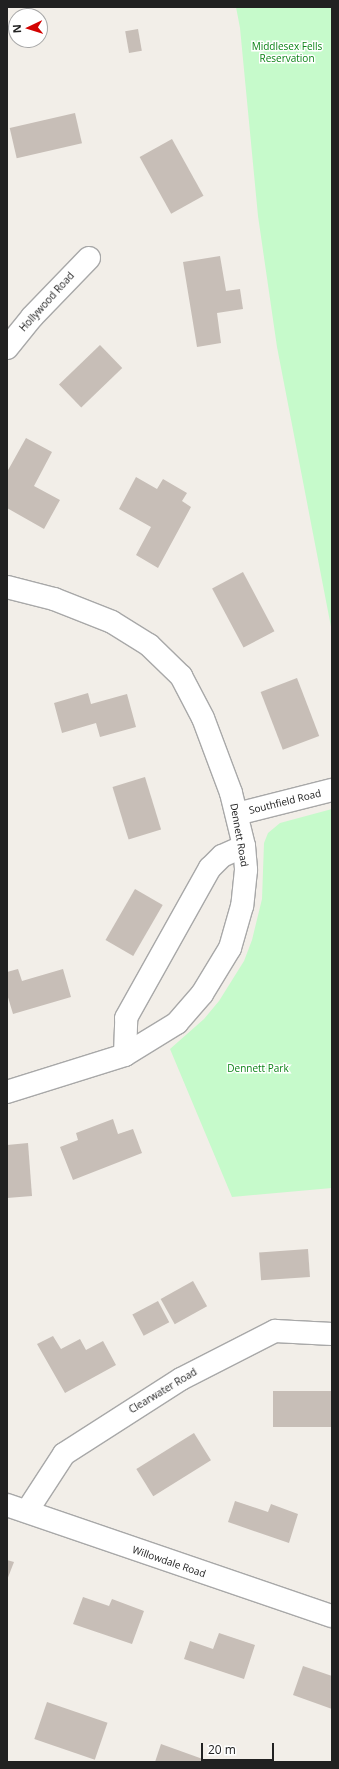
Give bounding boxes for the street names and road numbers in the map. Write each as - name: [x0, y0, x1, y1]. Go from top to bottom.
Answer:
- street label: Hollywood Road: [17, 270, 77, 334]
- street label: Southfield Road: [248, 787, 322, 817]
- street label: Dennett Road: [228, 802, 250, 868]
- street label: Clearwater Road: [127, 1366, 199, 1416]
- street label: Willowdale Road: [131, 1544, 207, 1580]

